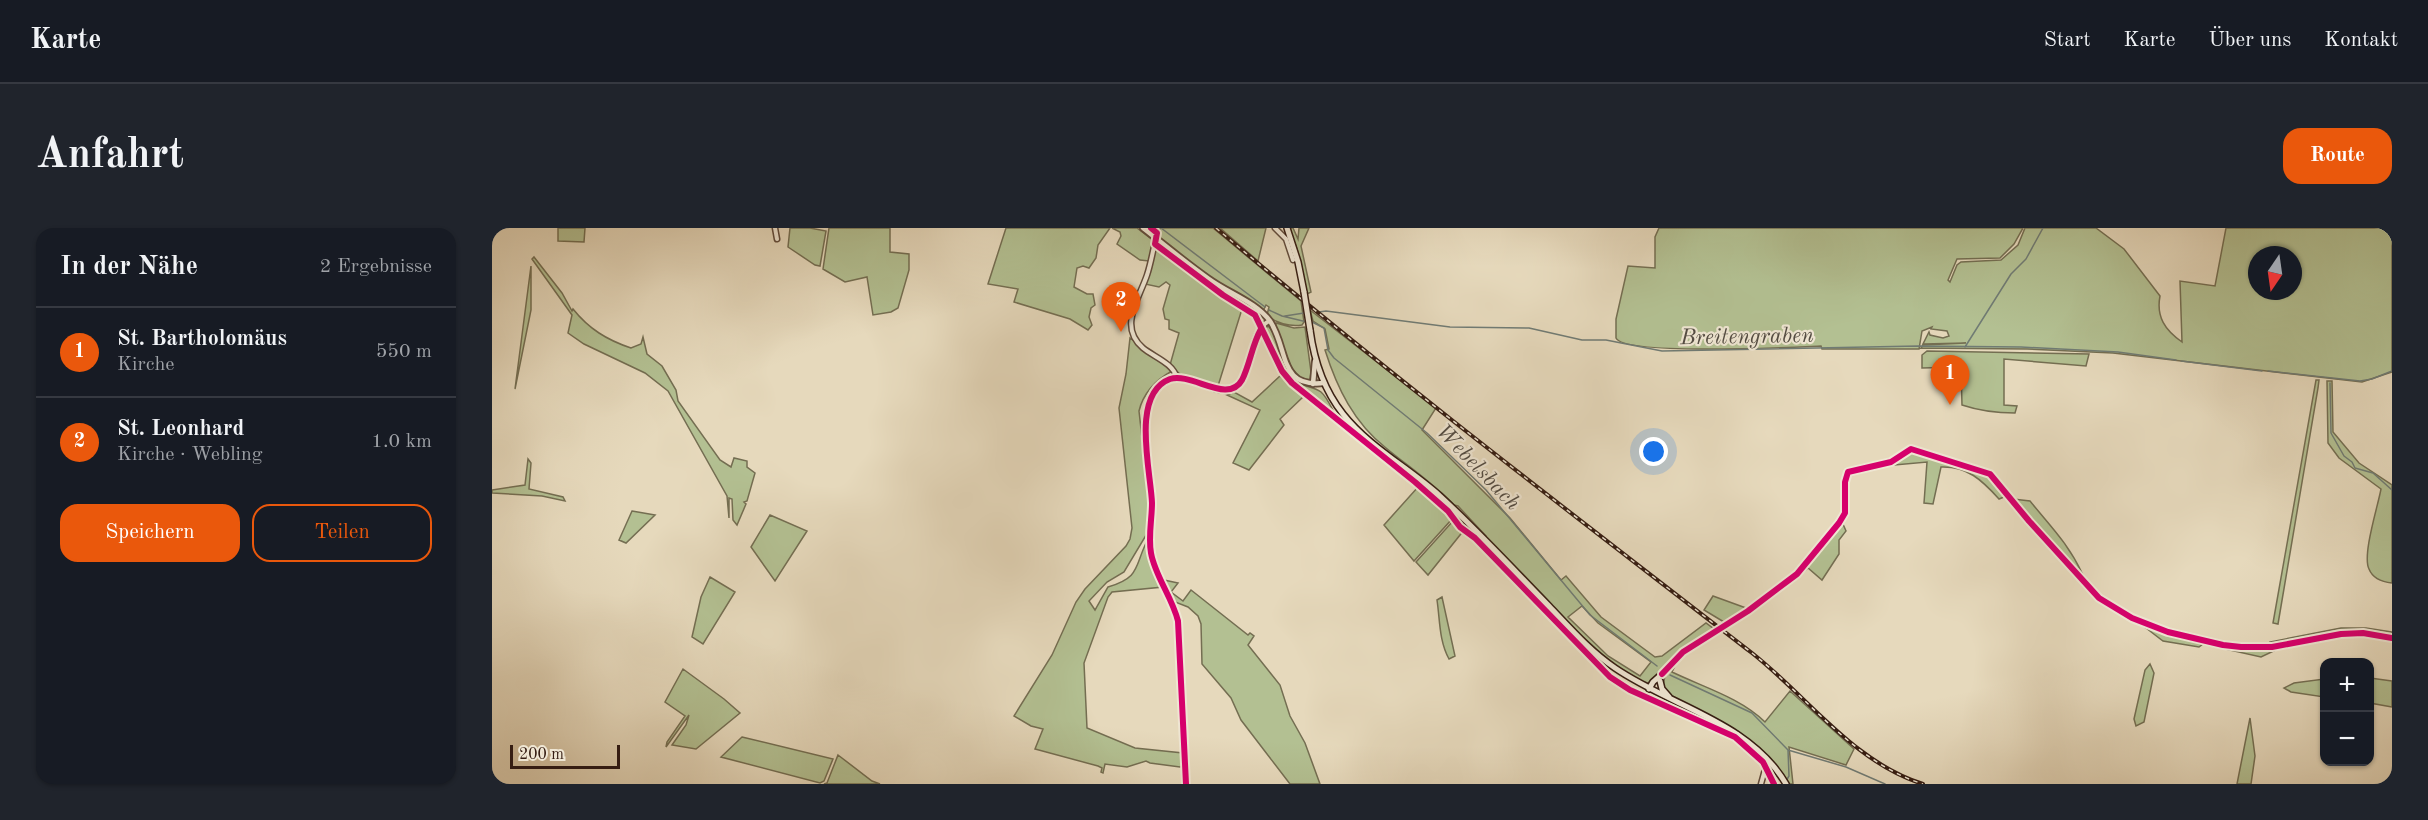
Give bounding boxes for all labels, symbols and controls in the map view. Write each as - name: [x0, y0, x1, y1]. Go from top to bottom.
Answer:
- text: Karte: [30, 27, 101, 55]
- text: Start: [2044, 30, 2091, 51]
- text: Karte: [2124, 30, 2175, 51]
- text: Über uns: [2208, 30, 2291, 51]
- text: Kontakt: [2324, 30, 2398, 51]
- button: Route: [2283, 128, 2392, 184]
- text: Anfahrt: [36, 135, 184, 177]
- north arrow: [2248, 246, 2302, 300]
- text: In der Nähe: [60, 254, 198, 280]
- text: 2 Ergebnisse: [320, 257, 432, 277]
- pin: 2: [1102, 282, 1140, 332]
- water label: Breitengraben: [1679, 325, 1814, 349]
- text: St. Bartholomäus: [117, 328, 287, 350]
- text: 1: [74, 342, 85, 362]
- text: 550 m: [376, 342, 432, 362]
- text: Kirche: [117, 355, 175, 375]
- pin: 1: [1930, 356, 1970, 405]
- text: St. Leonhard: [117, 418, 244, 440]
- water label: Webelsbach: [1431, 420, 1524, 515]
- text: 2: [74, 432, 85, 452]
- text: 1.0 km: [371, 432, 432, 452]
- your location: [1639, 437, 1668, 466]
- text: Kirche · Webling: [117, 445, 263, 465]
- button: Speichern: [60, 504, 240, 562]
- button: Teilen: [252, 504, 432, 562]
- map controls: [2320, 658, 2374, 766]
- button: +: [2320, 658, 2374, 712]
- button: −: [2320, 712, 2374, 766]
- scale bar: [510, 742, 620, 770]
- text: 200 m: [519, 747, 564, 763]

